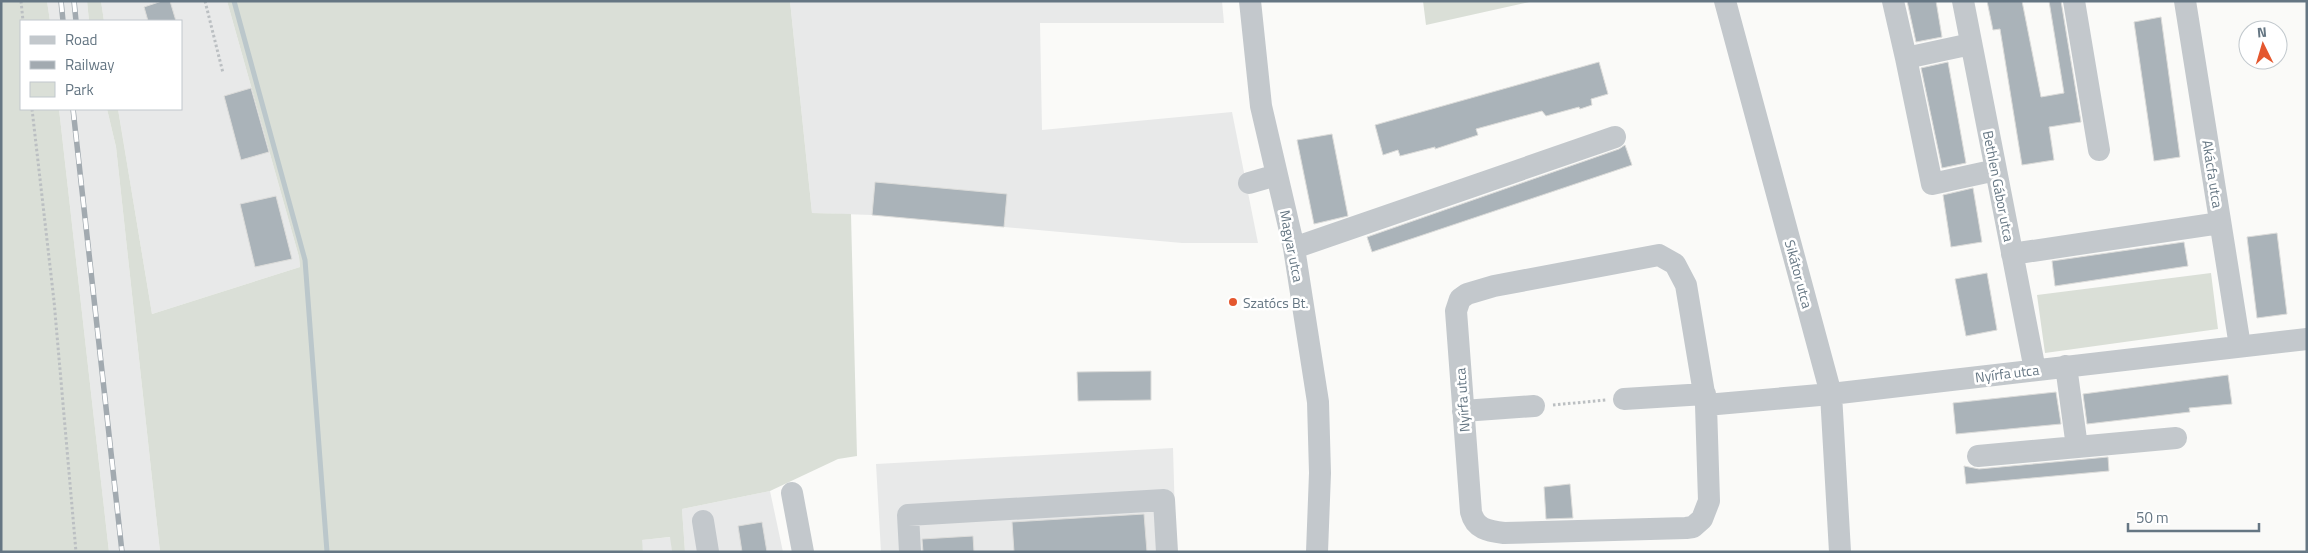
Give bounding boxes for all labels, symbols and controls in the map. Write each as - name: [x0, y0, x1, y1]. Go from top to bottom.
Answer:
- legend: [20, 20, 182, 110]
- north arrow: [2238, 20, 2288, 70]
- text: N: [2256, 21, 2268, 42]
- text: Road: [65, 28, 97, 51]
- text: Railway: [65, 53, 115, 76]
- text: Park: [65, 78, 94, 101]
- street label: Bethlen Gábor utca: [1978, 129, 2020, 243]
- street label: Akácfa utca: [2197, 139, 2229, 209]
- street label: Magyar utca: [1275, 208, 1309, 284]
- street label: Sikátor utca: [1780, 237, 1818, 311]
- place label: Szatócs Bt.: [1243, 292, 1309, 313]
- marker: Szatócs Bt.: [1227, 296, 1239, 308]
- street label: Nyírfa utca: [1974, 359, 2040, 387]
- street label: Nyírfa utca: [1449, 367, 1475, 433]
- scale bar: [2128, 500, 2259, 532]
- text: 50 m: [2136, 506, 2169, 529]

